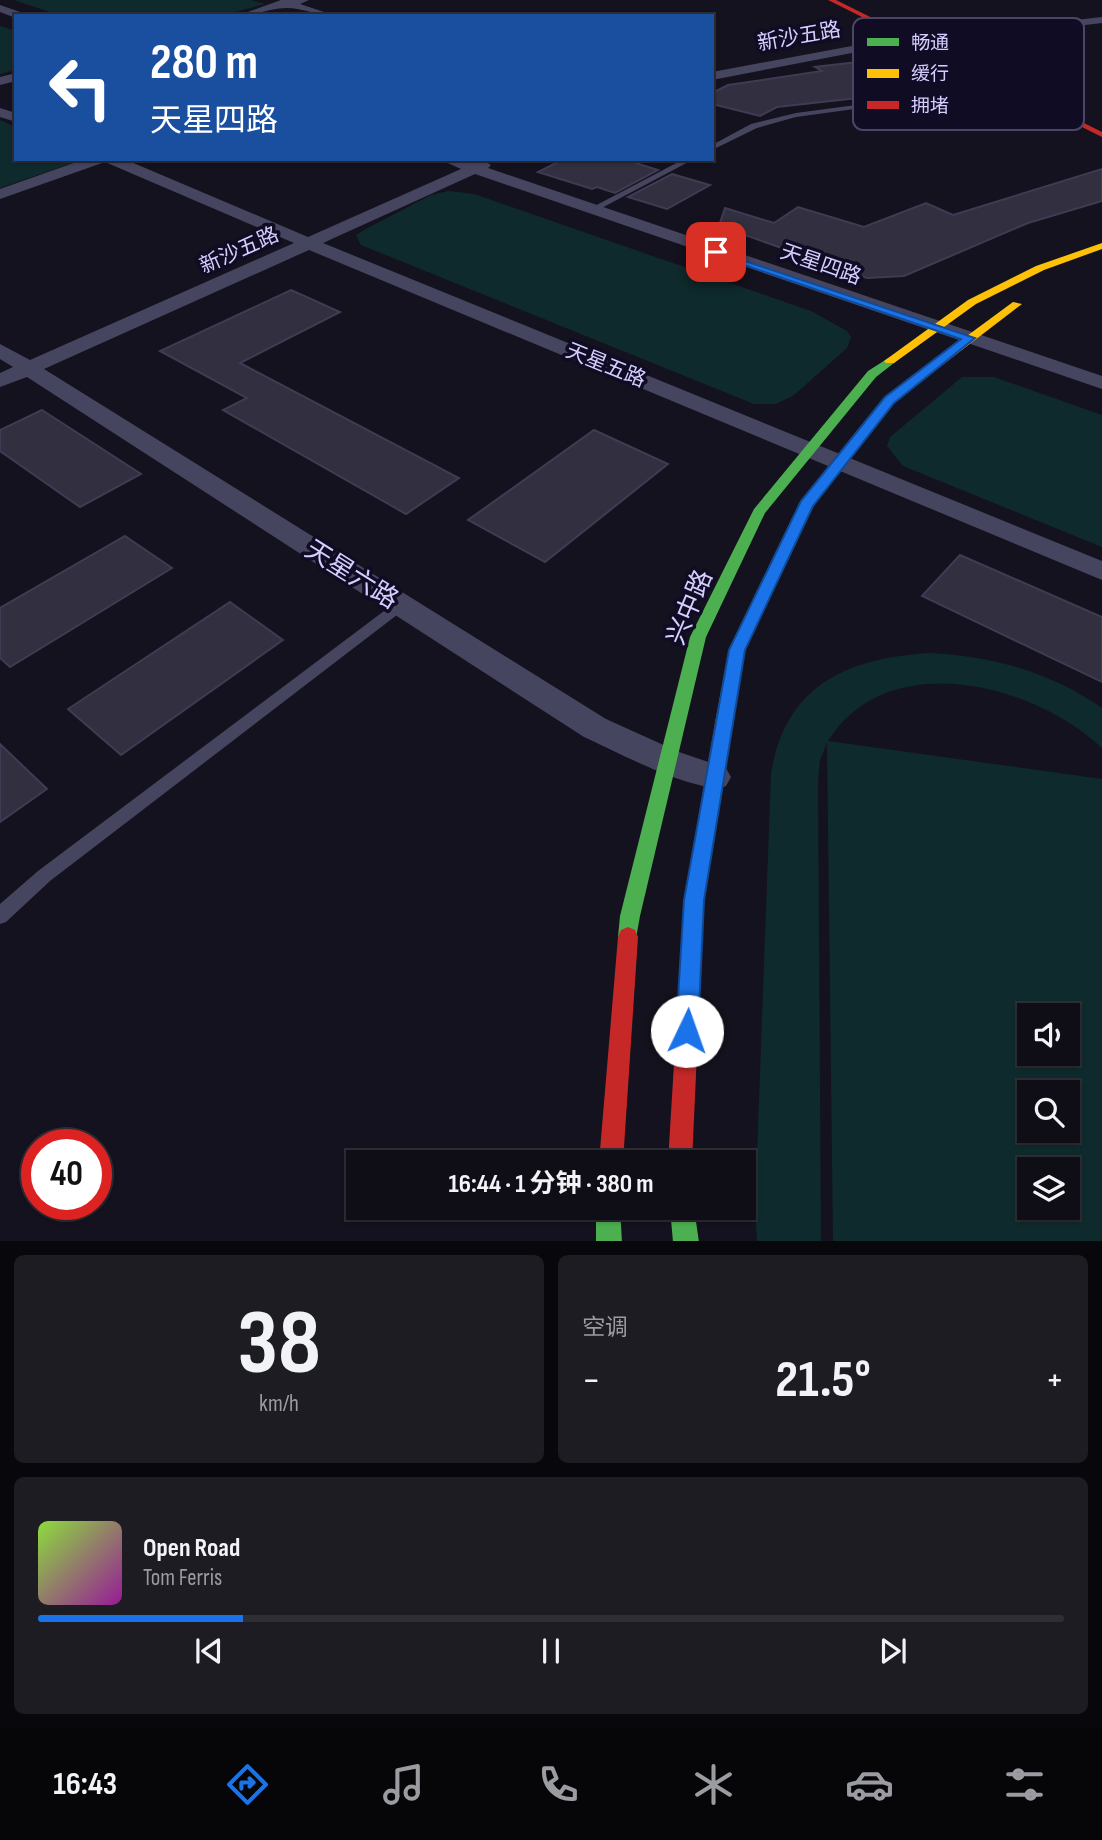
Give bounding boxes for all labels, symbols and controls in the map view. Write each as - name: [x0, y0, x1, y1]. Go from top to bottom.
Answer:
- street label: 新沙五路: [756, 17, 843, 56]
- legend: [853, 18, 1084, 130]
- text: 畅通: [911, 32, 949, 55]
- text: 280 m: [150, 34, 258, 93]
- icon: left: [35, 42, 126, 133]
- text: 缓行: [911, 63, 949, 86]
- text: 拥堵: [911, 95, 949, 118]
- text: 天星四路: [150, 102, 278, 141]
- street label: 新沙五路: [196, 222, 283, 279]
- pin: [686, 222, 746, 282]
- icon: arrive: [697, 233, 735, 271]
- street label: 天星四路: [777, 239, 865, 290]
- street label: 天星五路: [562, 338, 649, 393]
- street label: 天星六路: [299, 535, 404, 616]
- street label: 兴中路: [661, 566, 720, 650]
- position arrow: [650, 994, 724, 1068]
- map controls: [1017, 1003, 1080, 1220]
- button: sound: [1017, 1003, 1080, 1066]
- button: search: [1017, 1080, 1080, 1143]
- speed limit sign: 40: [21, 1129, 112, 1220]
- button: layers: [1017, 1157, 1080, 1220]
- text: 16:44 · 1 分钟 · 380 m: [448, 1169, 654, 1200]
- text: 38: [237, 1290, 321, 1399]
- text: 空调: [582, 1314, 628, 1342]
- text: 21.5°: [775, 1349, 871, 1412]
- text: −: [582, 1358, 601, 1403]
- text: +: [1045, 1358, 1064, 1403]
- text: km/h: [259, 1390, 299, 1418]
- text: Open Road: [143, 1533, 240, 1564]
- text: Tom Ferris: [143, 1564, 222, 1592]
- icon: previous: [190, 1632, 228, 1670]
- icon: pause: [532, 1632, 570, 1670]
- icon: next: [874, 1632, 912, 1670]
- icon: directions: [223, 1760, 272, 1809]
- icon: music: [379, 1760, 428, 1809]
- icon: phone: [534, 1760, 583, 1809]
- icon: climate: [689, 1760, 738, 1809]
- icon: car: [845, 1760, 894, 1809]
- icon: filters: [1000, 1760, 1049, 1809]
- text: 16:43: [53, 1765, 117, 1804]

